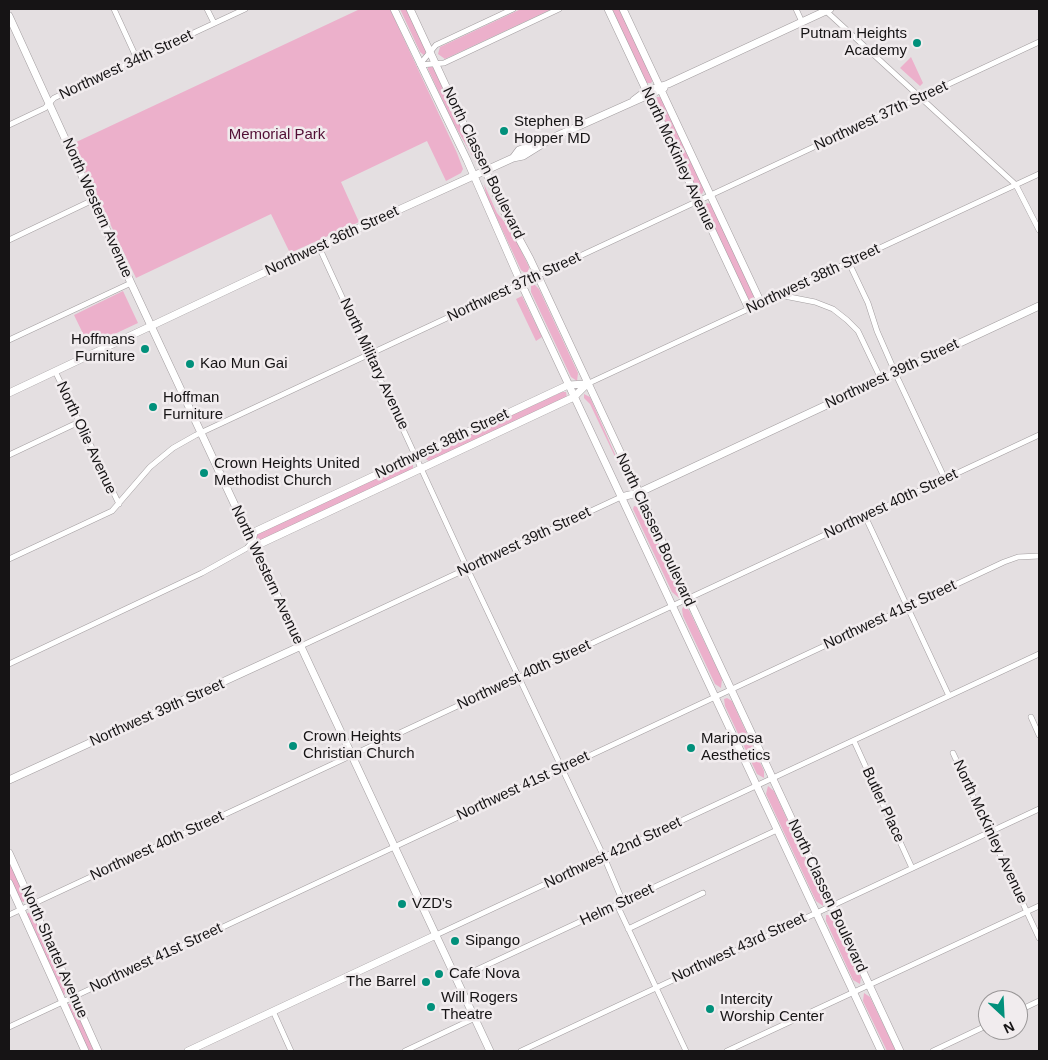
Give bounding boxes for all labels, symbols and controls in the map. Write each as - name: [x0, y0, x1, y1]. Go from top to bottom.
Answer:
- place label: Putnam Heights Academy: [800, 25, 907, 60]
- street label: Northwest 34th Street: [56, 26, 196, 104]
- marker: Putnam Heights Academy: [911, 37, 923, 49]
- street label: Northwest 37th Street: [811, 77, 951, 155]
- street label: North Classen Boulevard: [438, 84, 528, 242]
- street label: North McKinley Avenue: [637, 84, 719, 234]
- place label: Stephen B Hopper MD: [514, 113, 591, 148]
- marker: Stephen B Hopper MD: [498, 125, 510, 137]
- park label: Memorial Park: [229, 126, 325, 144]
- street label: North Western Avenue: [58, 135, 136, 281]
- street label: Northwest 36th Street: [262, 202, 402, 280]
- street label: Northwest 38th Street: [743, 240, 883, 318]
- street label: Northwest 37th Street: [444, 248, 584, 326]
- street label: North Military Avenue: [336, 295, 412, 433]
- place label: Hoffmans Furniture: [71, 331, 135, 366]
- street label: Northwest 39th Street: [822, 335, 962, 413]
- marker: Hoffmans Furniture: [139, 343, 151, 355]
- place label: Kao Mun Gai: [200, 355, 288, 373]
- marker: Kao Mun Gai: [184, 358, 196, 370]
- street label: North Olie Avenue: [52, 379, 120, 497]
- place label: Hoffman Furniture: [163, 389, 223, 424]
- marker: Hoffman Furniture: [147, 401, 159, 413]
- street label: Northwest 38th Street: [372, 405, 512, 483]
- street label: North Classen Boulevard: [612, 451, 698, 609]
- place label: Crown Heights United Methodist Church: [214, 455, 360, 490]
- street label: Northwest 40th Street: [821, 465, 961, 543]
- marker: Crown Heights United Methodist Church: [198, 467, 210, 479]
- street label: North Western Avenue: [227, 503, 307, 647]
- street label: Northwest 39th Street: [454, 503, 594, 581]
- street label: Northwest 41st Street: [821, 576, 959, 654]
- street label: Northwest 40th Street: [454, 636, 594, 714]
- street label: Northwest 39th Street: [87, 675, 227, 751]
- place label: Crown Heights Christian Church: [303, 728, 415, 763]
- place label: Mariposa Aesthetics: [701, 730, 770, 765]
- marker: Crown Heights Christian Church: [287, 740, 299, 752]
- marker: Mariposa Aesthetics: [685, 742, 697, 754]
- street label: Northwest 41st Street: [454, 747, 592, 825]
- street label: North McKinley Avenue: [949, 757, 1031, 907]
- street label: Butler Place: [858, 765, 908, 845]
- street label: Northwest 40th Street: [87, 807, 227, 885]
- street label: Northwest 42nd Street: [542, 813, 684, 893]
- street label: North Classen Boulevard: [784, 817, 870, 975]
- street label: Helm Street: [577, 880, 657, 930]
- street label: North Shartel Avenue: [17, 883, 91, 1021]
- place label: VZD's: [412, 895, 452, 913]
- marker: VZD's: [396, 898, 408, 910]
- street label: Northwest 43rd Street: [669, 909, 809, 987]
- street label: Northwest 41st Street: [87, 919, 225, 997]
- place label: Sipango: [465, 932, 520, 950]
- marker: Sipango: [449, 935, 461, 947]
- place label: Cafe Nova: [449, 965, 520, 983]
- marker: Cafe Nova: [433, 968, 445, 980]
- place label: The Barrel: [346, 973, 416, 991]
- marker: The Barrel: [420, 976, 432, 988]
- place label: Will Rogers Theatre: [441, 989, 518, 1024]
- north arrow: [978, 990, 1028, 1040]
- place label: Intercity Worship Center: [720, 991, 824, 1026]
- marker: Will Rogers Theatre: [425, 1001, 437, 1013]
- marker: Intercity Worship Center: [704, 1003, 716, 1015]
- text: N: [1001, 1018, 1017, 1037]

